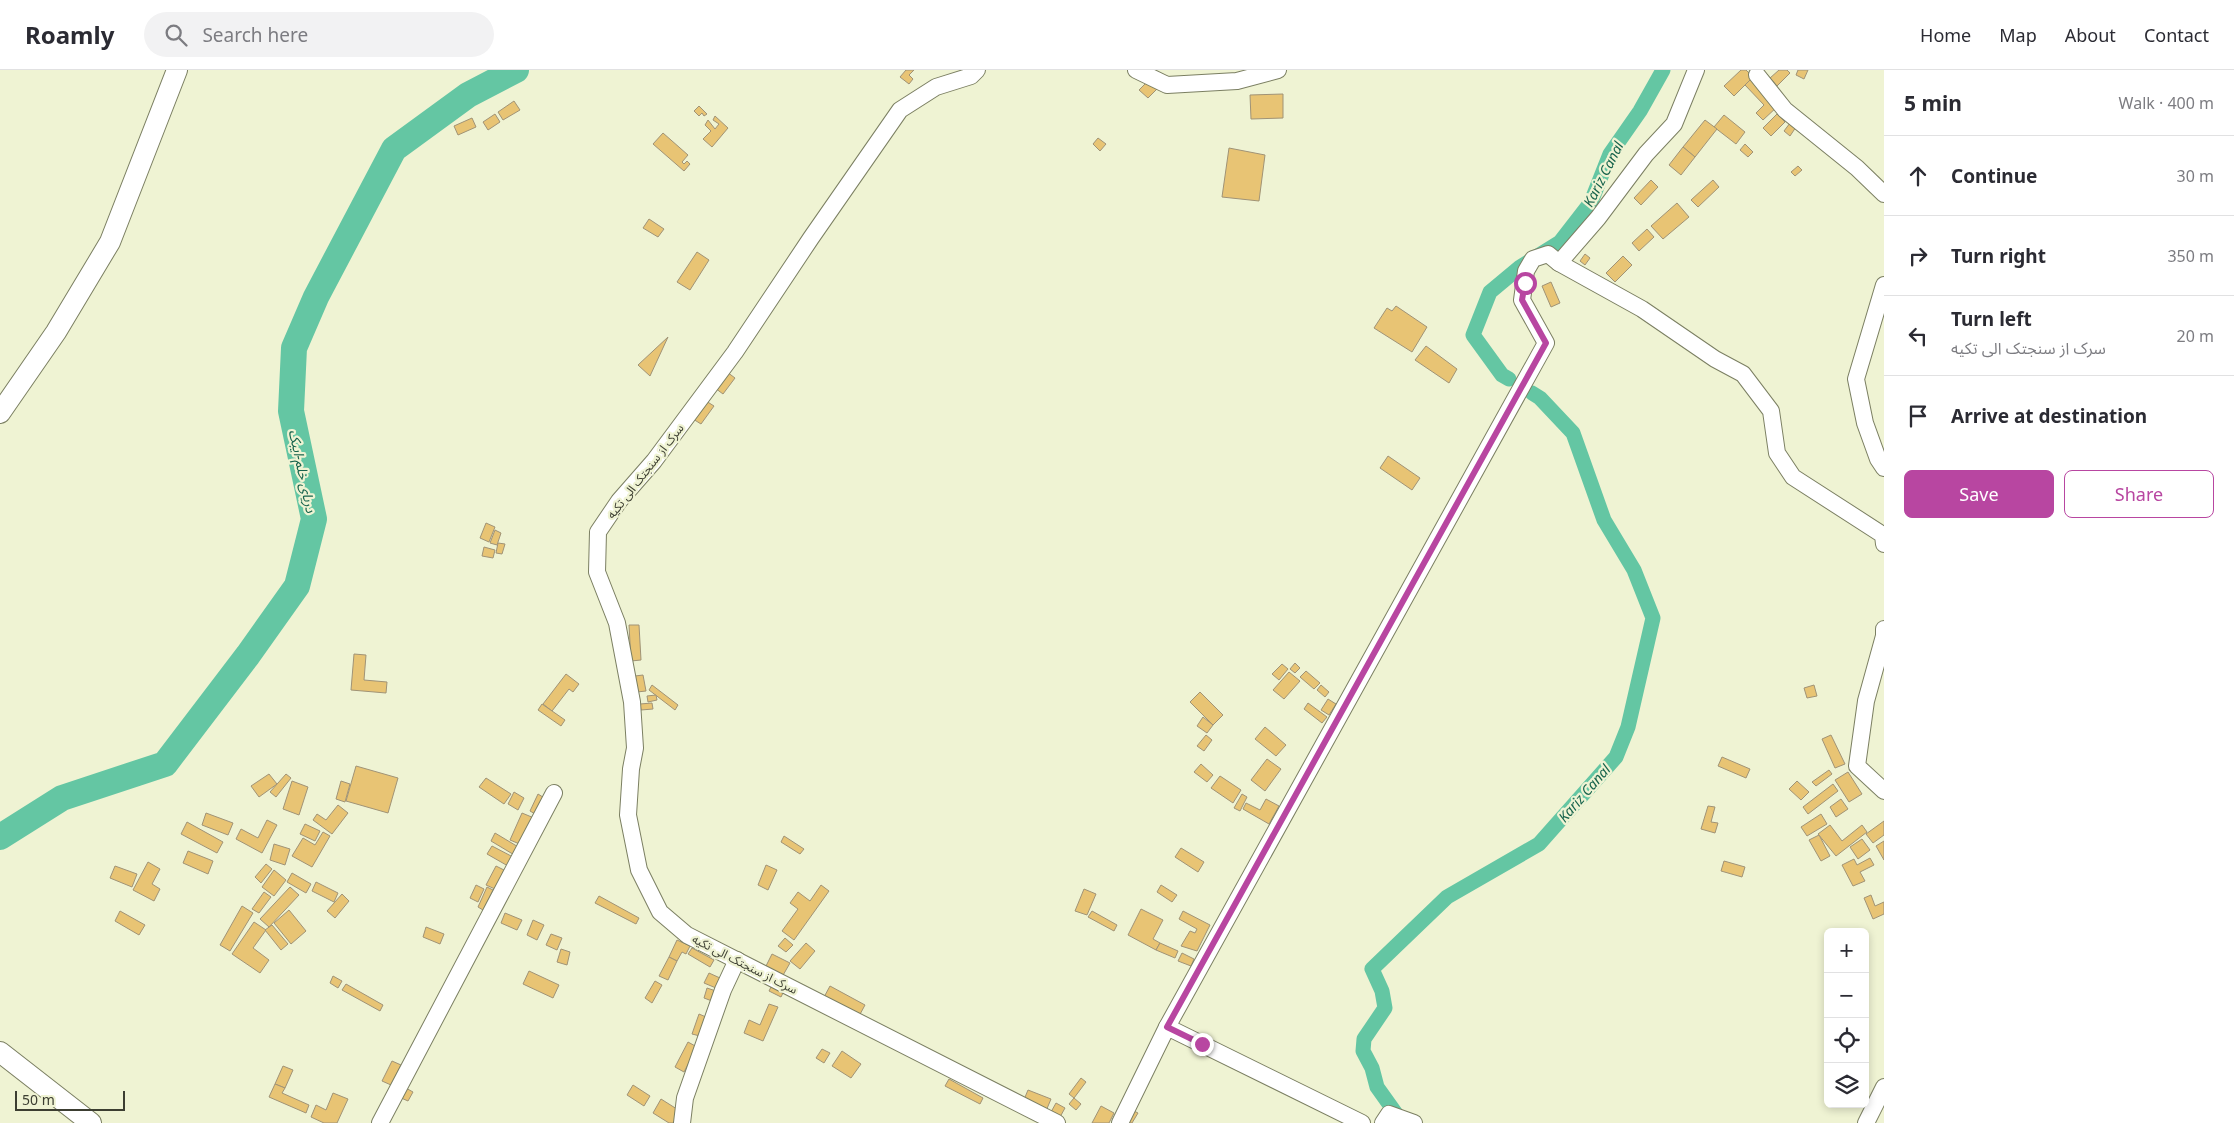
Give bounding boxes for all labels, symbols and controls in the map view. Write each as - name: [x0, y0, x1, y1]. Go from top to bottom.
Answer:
- search box: [144, 12, 494, 57]
- text: Roamly: [25, 18, 114, 51]
- icon: search: [162, 21, 190, 49]
- text: Search here: [202, 22, 308, 48]
- text: Home: [1920, 23, 1971, 47]
- text: Map: [1999, 23, 2037, 47]
- text: About: [2065, 23, 2116, 47]
- text: Contact: [2144, 23, 2209, 47]
- text: 5 min: [1904, 89, 1962, 117]
- text: Walk · 400 m: [2119, 92, 2214, 114]
- water label: Kariz Canal: [1578, 138, 1628, 210]
- icon: ahead: [1904, 162, 1932, 190]
- text: Continue: [1951, 163, 2037, 189]
- text: 30 m: [2177, 165, 2214, 187]
- icon: right: [1904, 242, 1932, 270]
- text: Turn right: [1951, 243, 2046, 269]
- text: 350 m: [2167, 245, 2214, 267]
- route start: [1514, 272, 1537, 295]
- text: Turn left: [1951, 306, 2032, 332]
- icon: left: [1904, 322, 1932, 350]
- text: 20 m: [2177, 325, 2214, 347]
- text: سرک از سنجتک الی تکیه: [1951, 337, 2106, 359]
- icon: arrive: [1904, 402, 1932, 430]
- text: Arrive at destination: [1951, 403, 2147, 429]
- street label: سرک از سنجتک الی تکیه: [603, 420, 687, 522]
- water label: دریای خلم-ایبک: [283, 428, 321, 515]
- button: Save: [1904, 470, 2054, 518]
- button: Share: [2064, 470, 2214, 518]
- water label: Kariz Canal: [1554, 760, 1615, 826]
- map controls: [1824, 928, 1869, 1108]
- button: +: [1824, 928, 1869, 973]
- street label: سرک از سنجتک الی تکیه: [689, 930, 801, 998]
- button: −: [1824, 973, 1869, 1018]
- button: locate: [1824, 1018, 1869, 1063]
- route end: [1191, 1033, 1214, 1056]
- button: layers: [1824, 1063, 1869, 1108]
- scale bar: [15, 1088, 125, 1111]
- text: 50 m: [22, 1090, 55, 1109]

